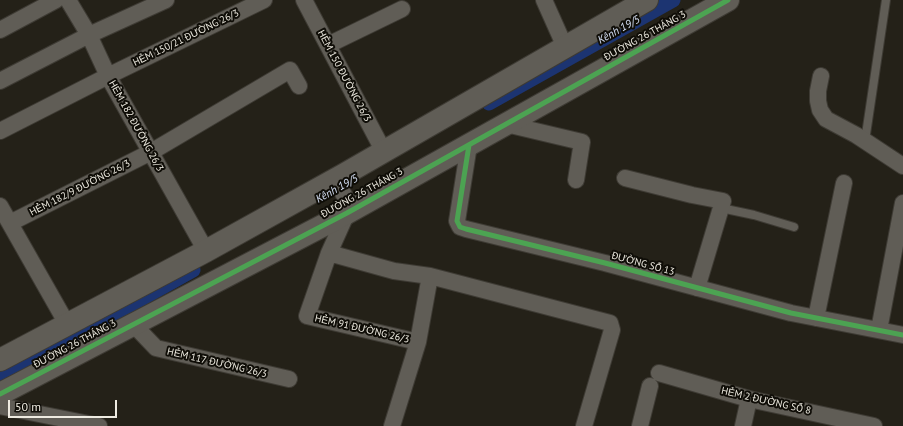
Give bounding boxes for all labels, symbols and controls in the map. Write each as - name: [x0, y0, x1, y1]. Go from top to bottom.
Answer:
- street label: HẺM 150/21 ĐƯỜNG 26/3: [131, 7, 241, 69]
- street label: ĐƯỜNG 26 THÁNG 3: [602, 8, 688, 64]
- water label: Kênh 19/5: [595, 13, 643, 47]
- street label: HẺM 150 ĐƯỜNG 26/3: [315, 28, 373, 124]
- street label: HẺM 182 ĐƯỜNG 26/3: [106, 78, 166, 174]
- street label: HẺM 182/9 ĐƯỜNG 26/3: [28, 157, 132, 219]
- street label: ĐƯỜNG 26 THÁNG 3: [319, 165, 405, 221]
- water label: Kênh 19/5: [313, 172, 361, 206]
- street label: ĐƯỜNG SỐ 13: [610, 250, 676, 278]
- street label: HẺM 91 ĐƯỜNG 26/3: [314, 312, 410, 346]
- street label: ĐƯỜNG 26 THÁNG 3: [32, 317, 118, 371]
- street label: HẺM 117 ĐƯỜNG 26/3: [166, 346, 268, 380]
- street label: HẺM 2 ĐƯỜNG SỐ 8: [720, 385, 812, 417]
- scale bar: [10, 392, 119, 418]
- text: 50 m: [15, 399, 41, 414]

